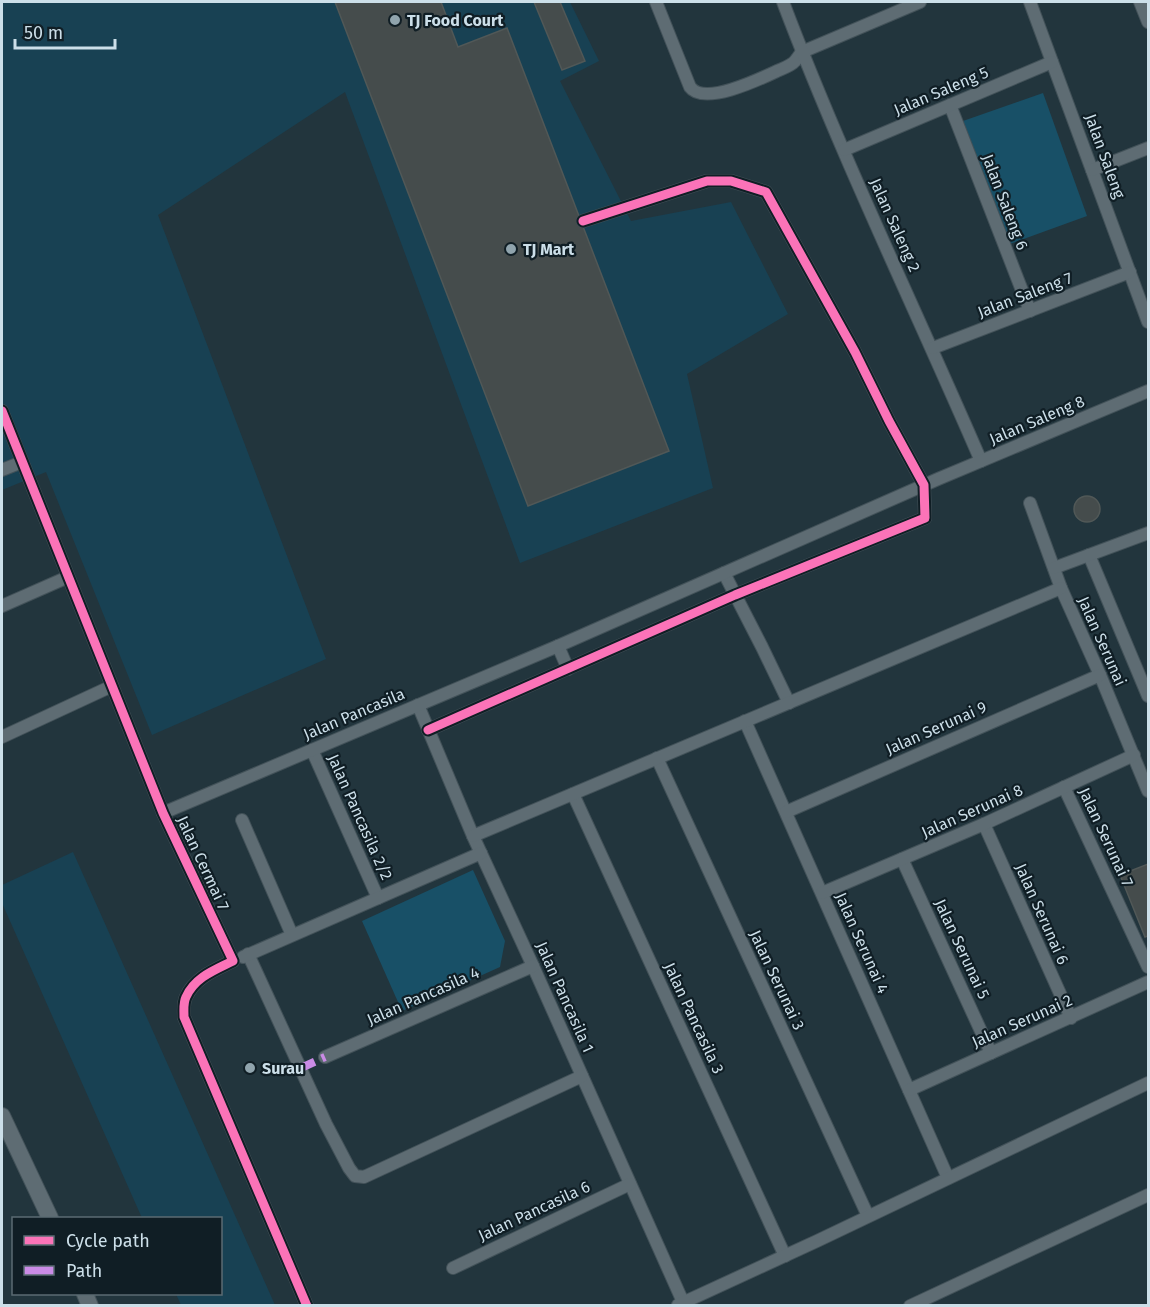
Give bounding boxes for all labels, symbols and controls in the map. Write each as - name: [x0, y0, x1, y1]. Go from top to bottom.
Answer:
- place label: TJ Food Court: [407, 11, 504, 30]
- scale bar: [15, 12, 116, 50]
- marker: TJ Food Court: [388, 13, 402, 27]
- text: 50 m: [24, 22, 63, 44]
- street label: Jalan Saleng 5: [891, 63, 991, 119]
- street label: Jalan Saleng: [1081, 111, 1129, 202]
- street label: Jalan Saleng 6: [978, 151, 1032, 253]
- street label: Jalan Saleng 2: [866, 175, 924, 275]
- place label: TJ Mart: [523, 240, 575, 259]
- marker: TJ Mart: [504, 242, 518, 256]
- street label: Jalan Saleng 7: [975, 268, 1075, 322]
- street label: Jalan Saleng 8: [986, 391, 1088, 449]
- street label: Jalan Serunai: [1074, 593, 1130, 689]
- street label: Jalan Pancasila: [300, 684, 408, 744]
- street label: Jalan Serunai 9: [883, 697, 989, 759]
- street label: Jalan Pancasila 2/2: [324, 751, 396, 883]
- street label: Jalan Serunai 8: [918, 780, 1026, 842]
- street label: Jalan Serunai 7: [1075, 784, 1137, 890]
- street label: Jalan Cermai 7: [173, 813, 233, 913]
- street label: Jalan Serunai 6: [1011, 861, 1073, 967]
- street label: Jalan Serunai 4: [831, 890, 893, 997]
- street label: Jalan Serunai 5: [931, 896, 993, 1002]
- street label: Jalan Serunai 3: [746, 927, 808, 1033]
- street label: Jalan Pancasila 1: [532, 939, 598, 1055]
- street label: Jalan Pancasila 3: [660, 959, 728, 1077]
- street label: Jalan Pancasila 4: [364, 963, 483, 1029]
- street label: Jalan Serunai 2: [969, 990, 1075, 1052]
- place label: Surau: [262, 1059, 304, 1078]
- marker: Surau: [243, 1061, 257, 1075]
- street label: Jalan Pancasila 6: [475, 1177, 593, 1245]
- legend: [12, 1217, 222, 1295]
- text: Cycle path: [66, 1230, 150, 1252]
- text: Path: [66, 1260, 102, 1282]

